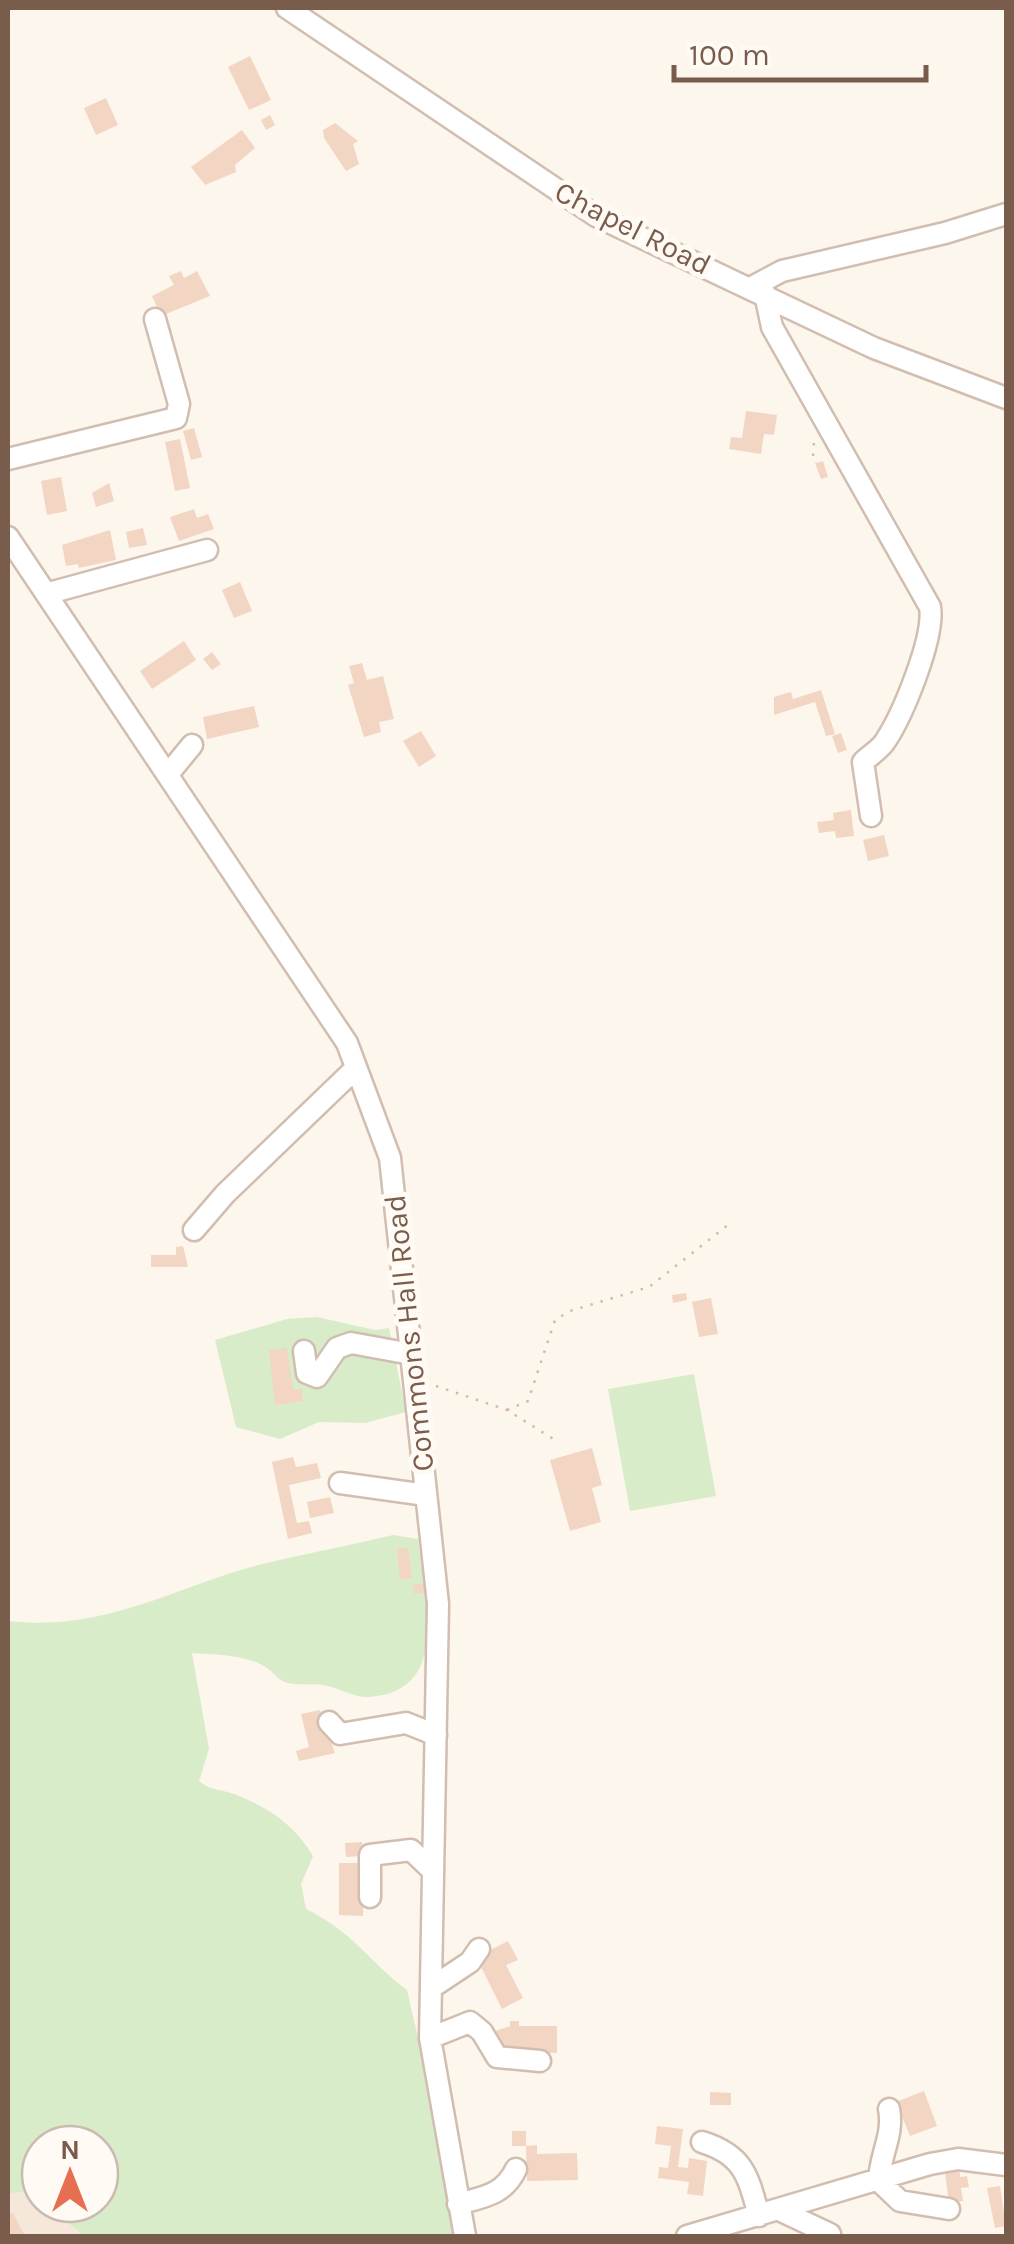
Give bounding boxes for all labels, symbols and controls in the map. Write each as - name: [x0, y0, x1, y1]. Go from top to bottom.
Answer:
- scale bar: [674, 20, 926, 82]
- text: 100 m: [689, 37, 770, 73]
- street label: Chapel Road: [549, 173, 717, 283]
- street label: Commons Hall Road: [377, 1193, 441, 1473]
- north arrow: [20, 2124, 120, 2224]
- text: N: [60, 2133, 80, 2166]

